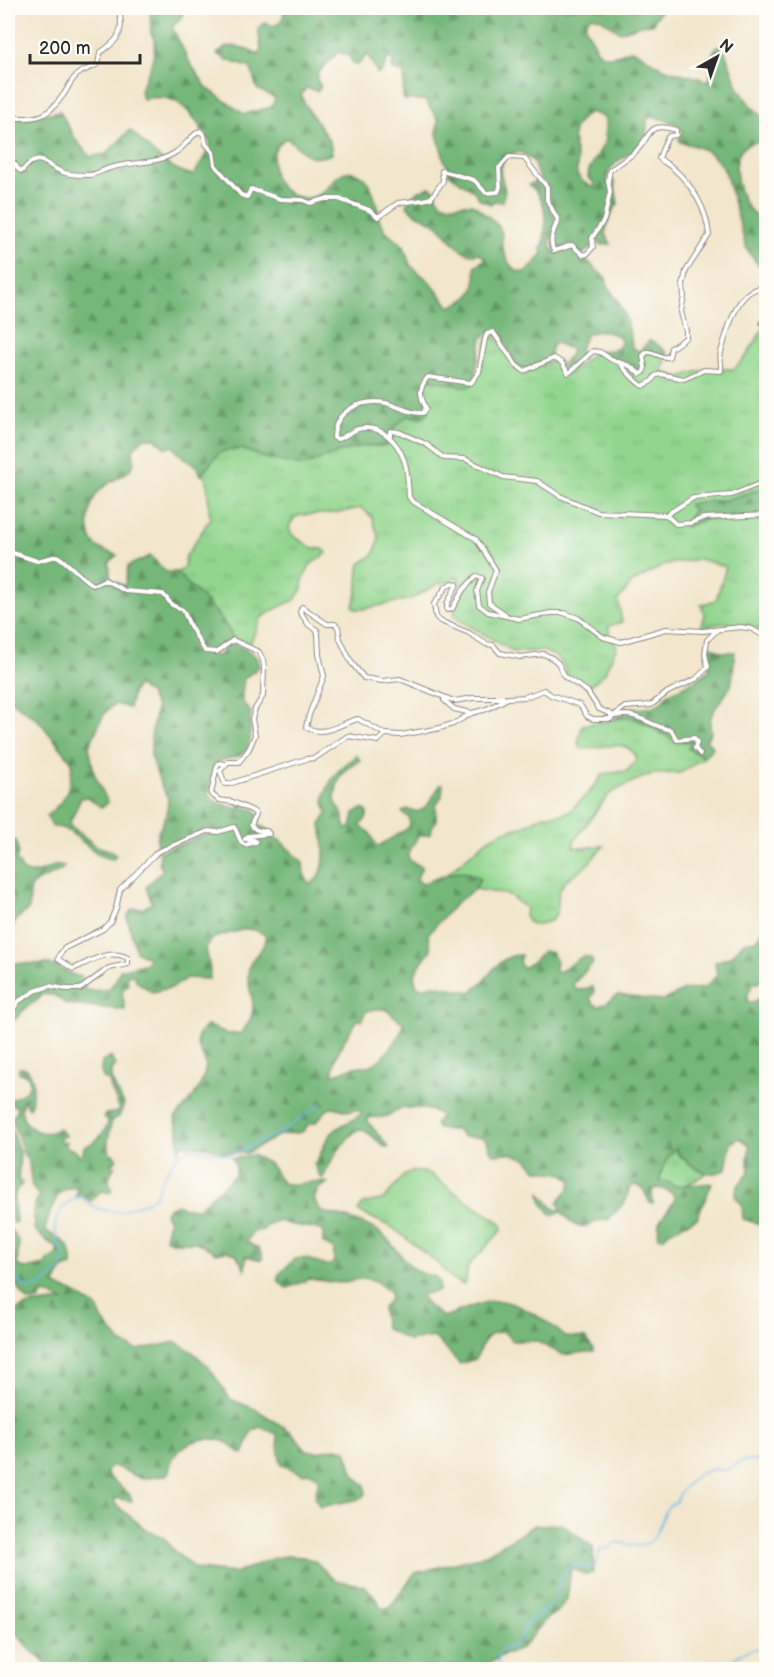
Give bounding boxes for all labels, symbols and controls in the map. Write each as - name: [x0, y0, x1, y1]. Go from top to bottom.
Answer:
- scale bar: [30, 27, 140, 65]
- north arrow: [687, 27, 747, 87]
- text: N: [715, 36, 736, 58]
- text: 200 m: [39, 38, 91, 59]

